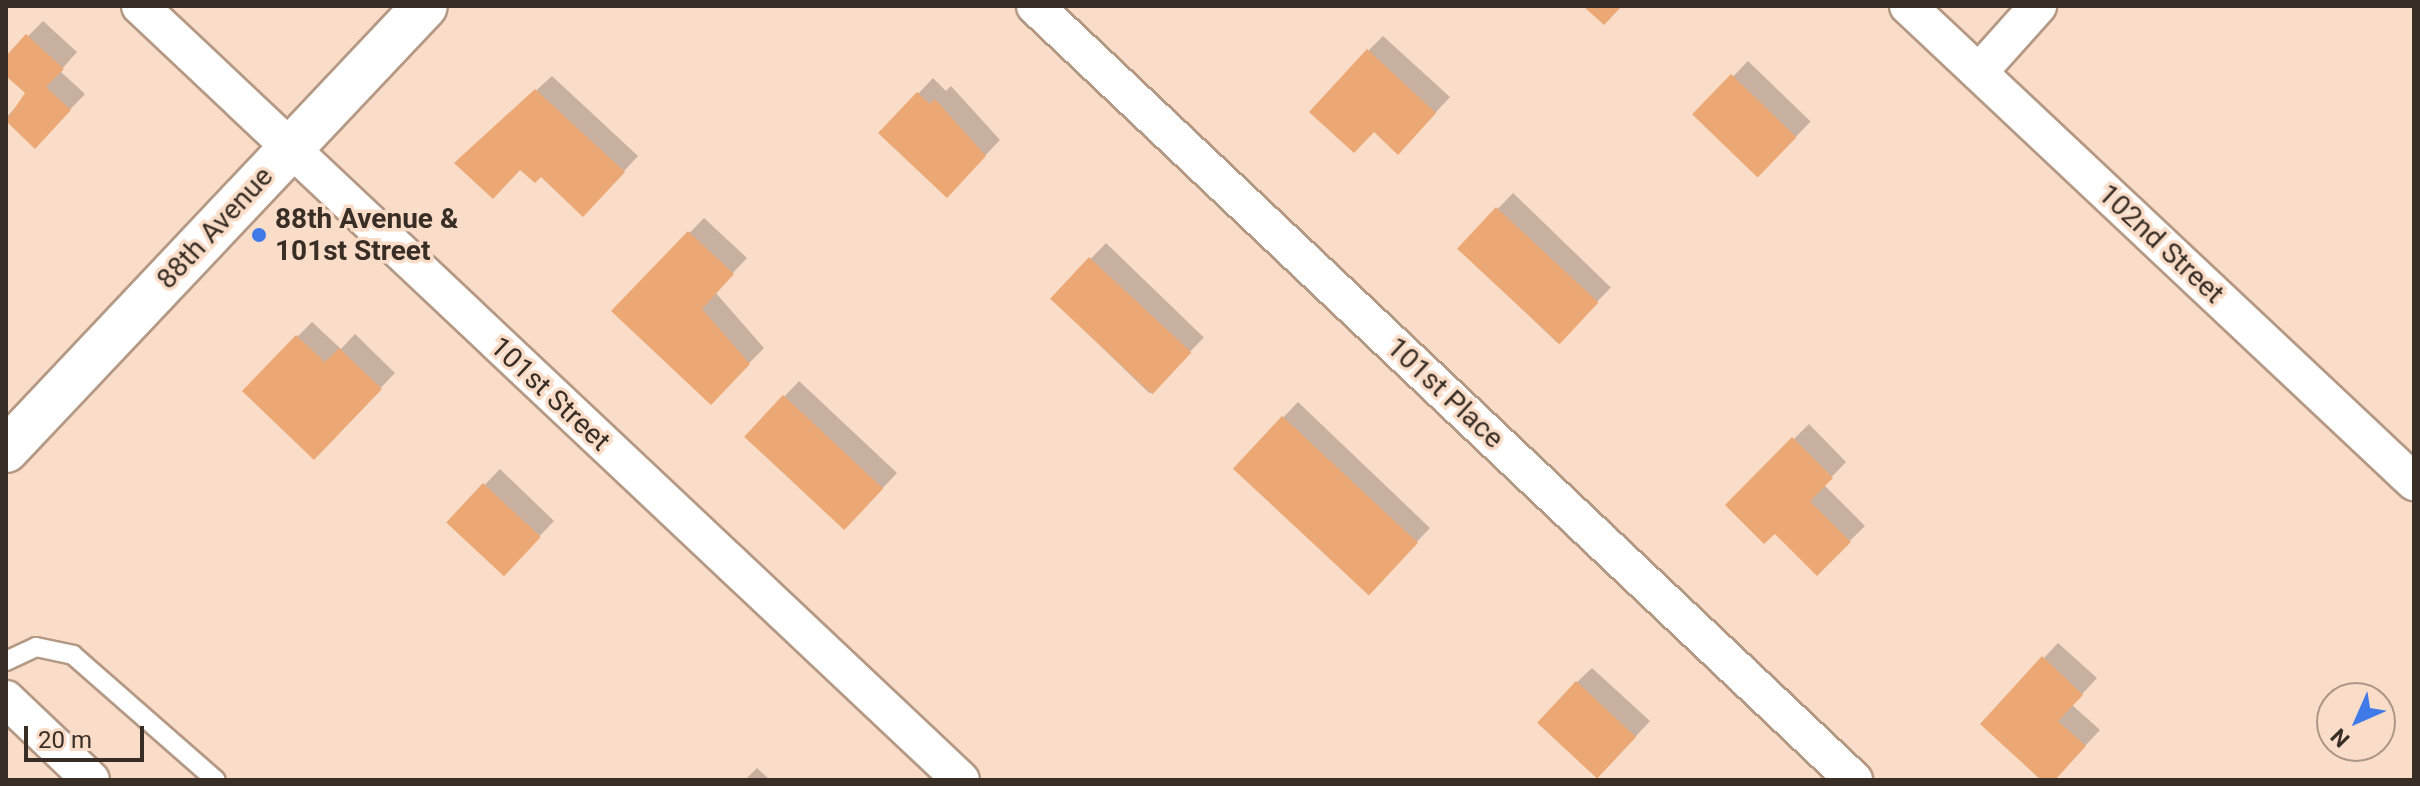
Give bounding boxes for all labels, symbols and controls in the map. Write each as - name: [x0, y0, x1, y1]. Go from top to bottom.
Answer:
- street label: 88th Avenue: [150, 160, 280, 296]
- street label: 102nd Street: [2091, 177, 2231, 311]
- place label: 88th Avenue & 101st Street: [275, 202, 458, 268]
- marker: 88th Avenue & 101st Street: [250, 226, 268, 244]
- street label: 101st Street: [483, 330, 617, 458]
- street label: 101st Place: [1380, 331, 1510, 455]
- north arrow: [2316, 682, 2396, 762]
- scale bar: [28, 710, 148, 760]
- text: N: [2326, 724, 2354, 752]
- text: 20 m: [38, 726, 92, 754]

